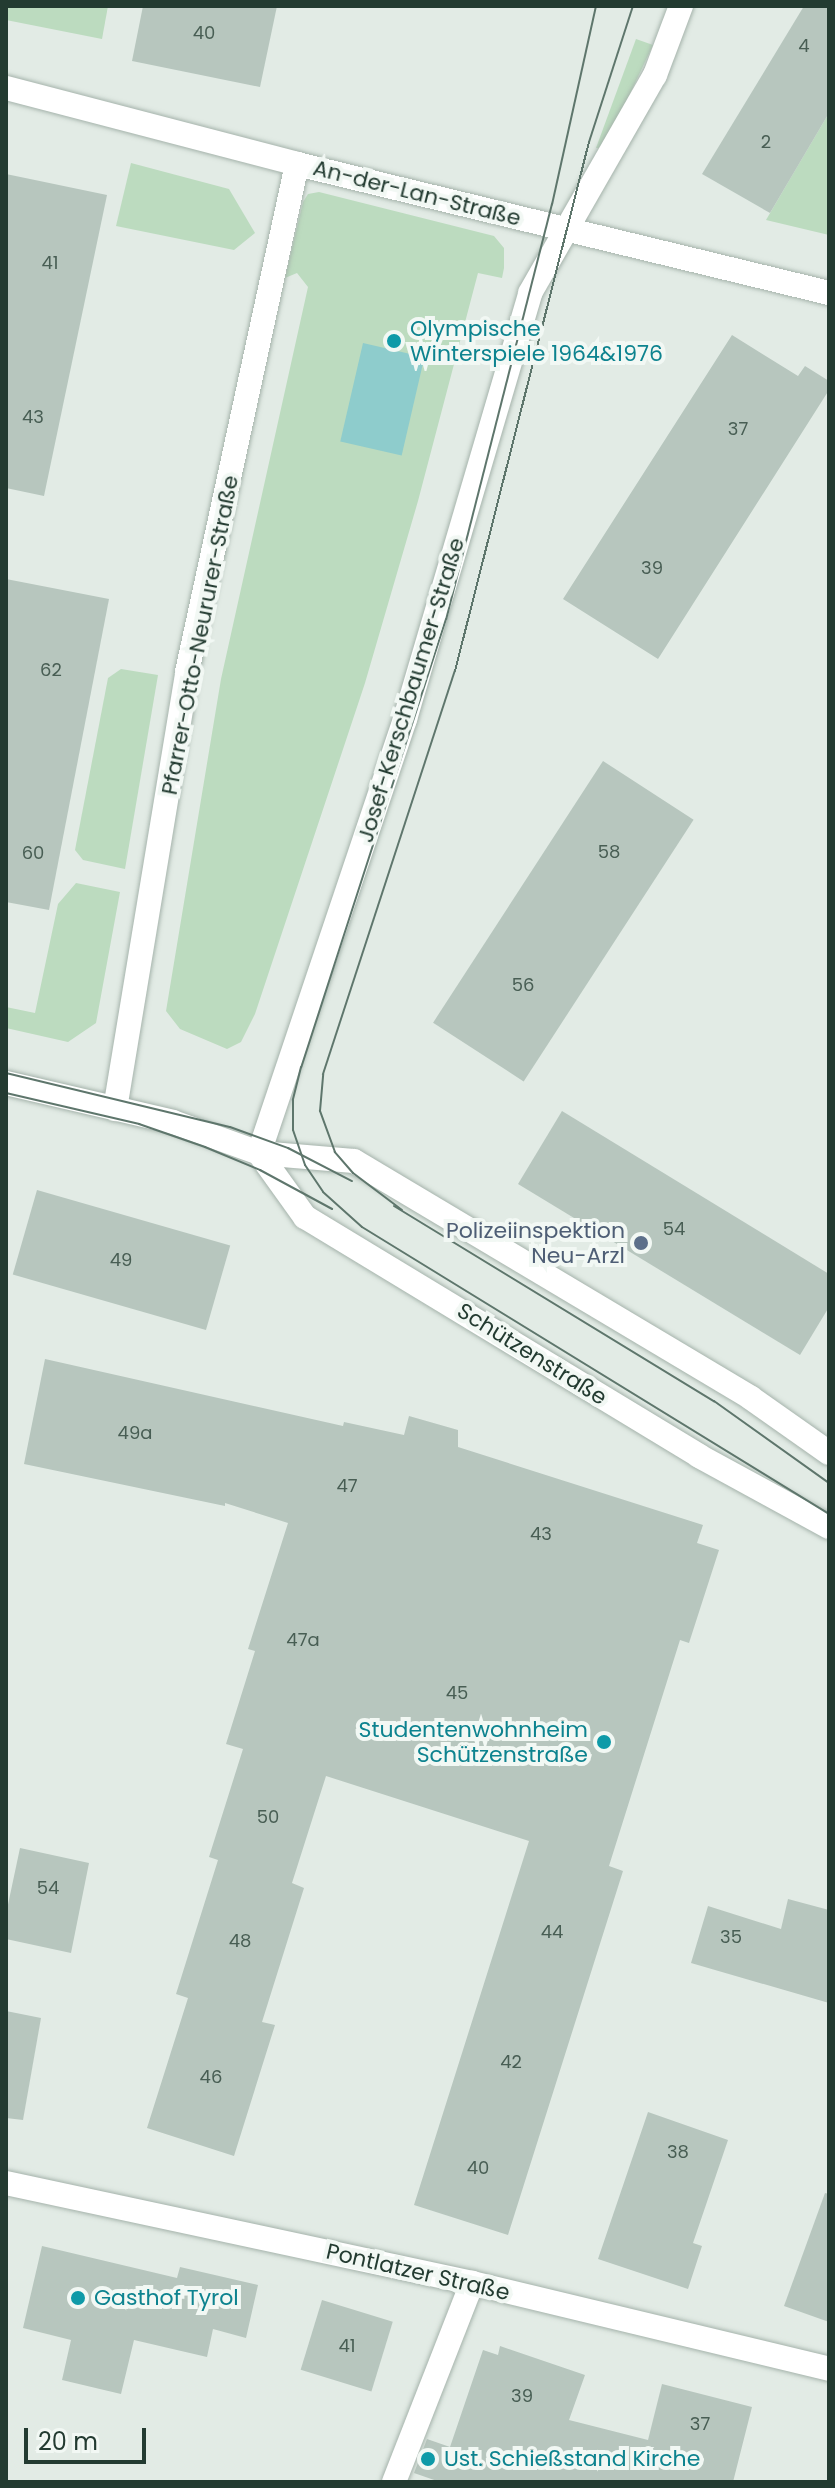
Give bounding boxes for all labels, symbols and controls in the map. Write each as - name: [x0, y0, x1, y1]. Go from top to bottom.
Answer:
- house number: 40: [193, 22, 215, 44]
- house number: 4: [798, 35, 810, 57]
- house number: 2: [761, 131, 771, 153]
- street label: An-der-Lan-Straße: [310, 154, 524, 232]
- house number: 41: [41, 252, 59, 274]
- place label: Olympische Winterspiele 1964&1976: [410, 315, 663, 366]
- marker: Olympische Winterspiele 1964&1976: [385, 332, 403, 350]
- house number: 43: [22, 406, 44, 428]
- house number: 37: [728, 418, 748, 440]
- street label: Pfarrer-Otto-Neururer-Straße: [156, 473, 244, 797]
- street label: Josef-Kerschbaumer-Straße: [352, 534, 470, 846]
- house number: 39: [641, 557, 663, 579]
- house number: 62: [40, 659, 62, 681]
- house number: 58: [598, 841, 620, 863]
- house number: 60: [22, 842, 44, 864]
- house number: 56: [512, 974, 534, 996]
- place label: Polizeiinspektion Neu-Arzl: [446, 1217, 625, 1268]
- house number: 54: [663, 1218, 685, 1240]
- marker: Polizeiinspektion Neu-Arzl: [632, 1234, 650, 1252]
- house number: 49: [110, 1249, 132, 1271]
- street label: Schützenstraße: [452, 1297, 612, 1411]
- house number: 49a: [118, 1422, 152, 1444]
- house number: 47: [336, 1475, 358, 1497]
- house number: 43: [530, 1523, 552, 1545]
- house number: 47a: [286, 1629, 320, 1651]
- house number: 45: [446, 1682, 468, 1704]
- place label: Studentenwohnheim Schützenstraße: [359, 1716, 588, 1768]
- marker: Studentenwohnheim Schützenstraße: [595, 1733, 613, 1751]
- house number: 50: [257, 1806, 279, 1828]
- house number: 54: [37, 1877, 59, 1899]
- house number: 44: [541, 1921, 563, 1943]
- house number: 35: [720, 1926, 742, 1948]
- house number: 48: [229, 1930, 251, 1952]
- house number: 42: [500, 2051, 522, 2073]
- house number: 46: [200, 2066, 222, 2088]
- house number: 38: [667, 2141, 689, 2163]
- house number: 40: [467, 2157, 489, 2179]
- street label: Pontlatzer Straße: [324, 2238, 512, 2306]
- place label: Gasthof Tyrol: [94, 2285, 239, 2311]
- marker: Gasthof Tyrol: [69, 2289, 87, 2307]
- house number: 41: [338, 2335, 356, 2357]
- house number: 39: [511, 2385, 533, 2407]
- scale bar: [28, 2412, 150, 2462]
- house number: 37: [690, 2413, 710, 2435]
- text: 20 m: [38, 2425, 98, 2458]
- place label: Ust. Schießstand Kirche: [444, 2446, 700, 2472]
- marker: Ust. Schießstand Kirche: [419, 2450, 437, 2468]

